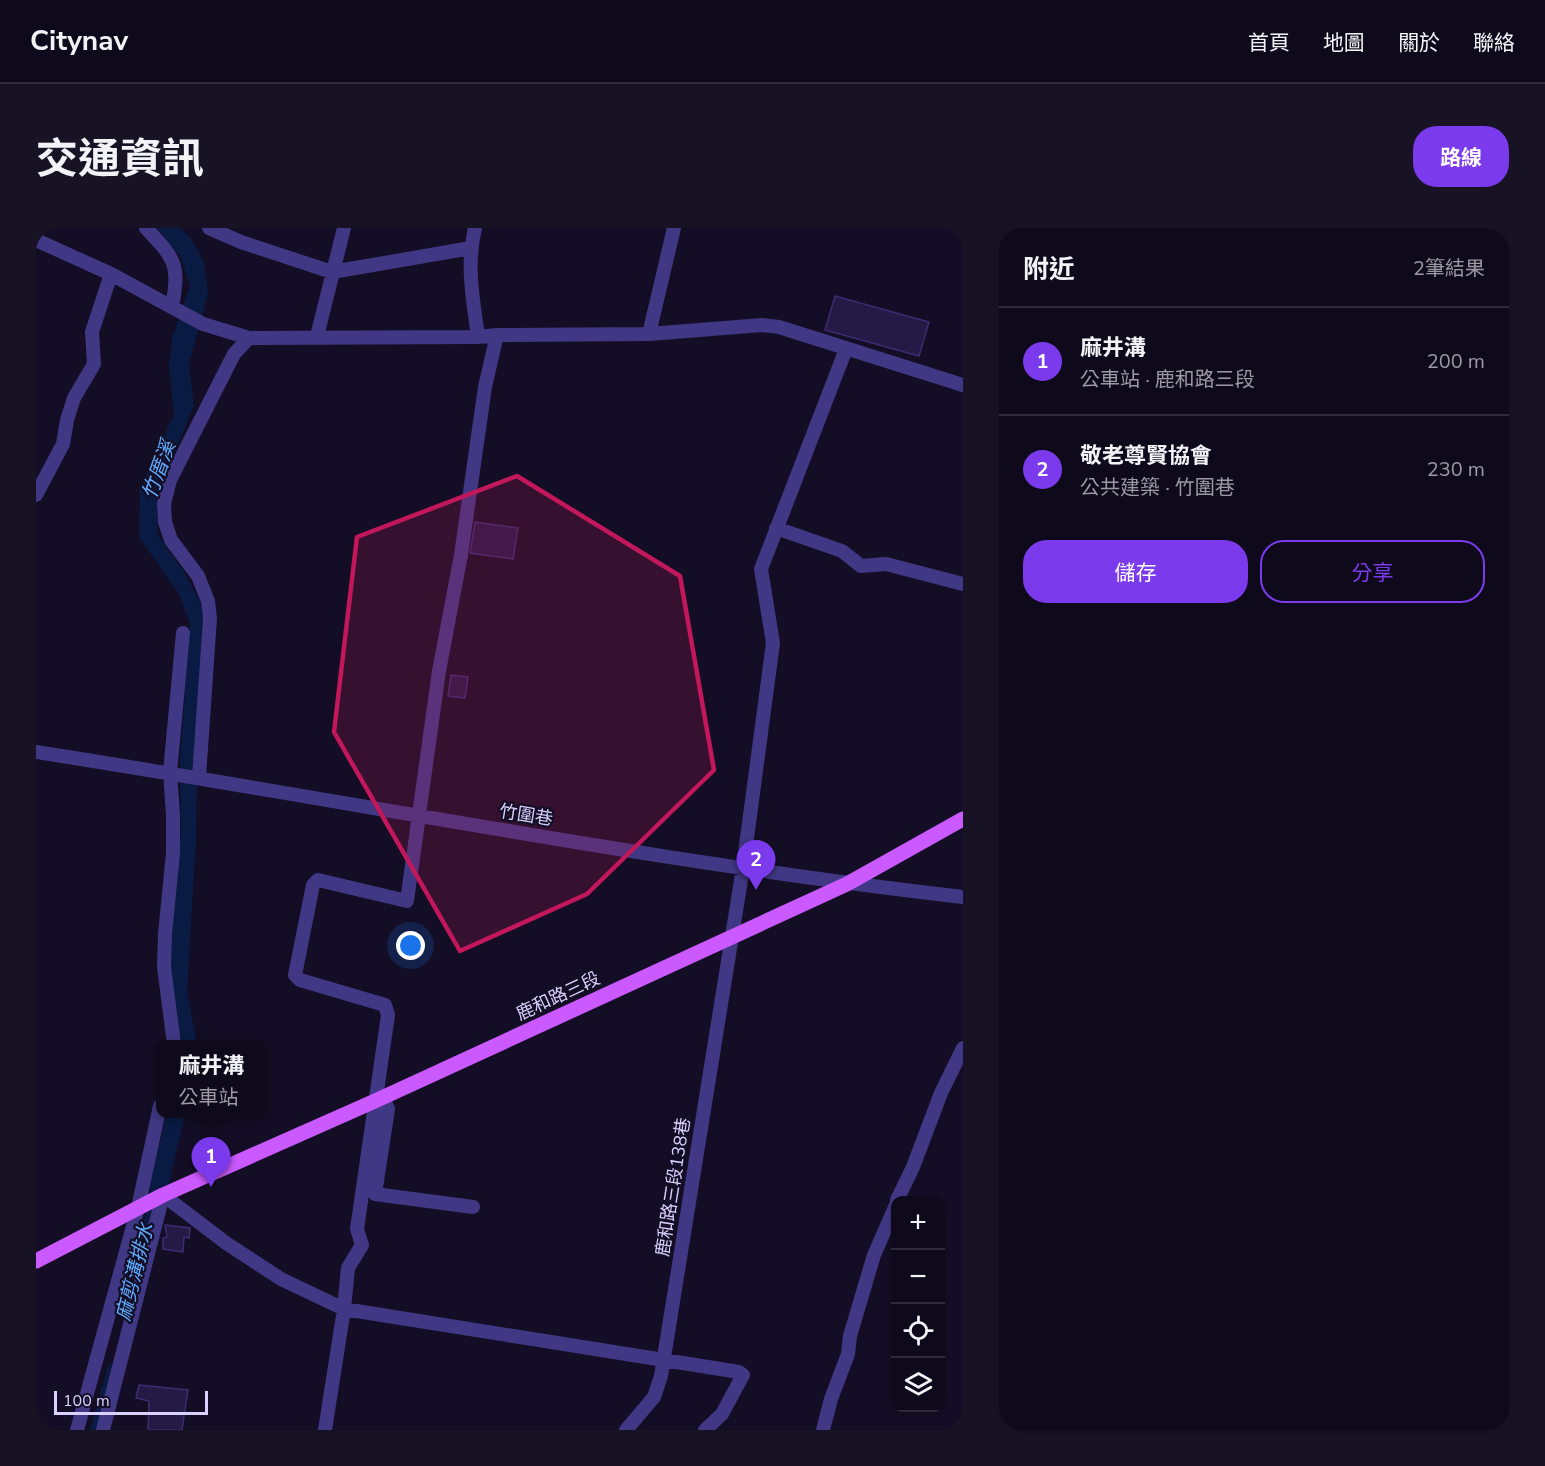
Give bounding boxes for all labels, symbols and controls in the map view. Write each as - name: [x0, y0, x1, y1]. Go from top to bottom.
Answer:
- text: Citynav: [30, 22, 128, 60]
- text: 首頁: [1248, 29, 1290, 57]
- text: 地圖: [1323, 29, 1365, 57]
- text: 關於: [1398, 29, 1440, 57]
- text: 聯絡: [1473, 29, 1515, 57]
- button: 路線: [1413, 126, 1509, 187]
- text: 交通資訊: [36, 131, 204, 188]
- text: 附近: [1023, 252, 1075, 287]
- text: 2筆結果: [1413, 255, 1485, 282]
- text: 麻井溝: [1080, 333, 1146, 363]
- text: 1: [1037, 348, 1049, 375]
- text: 200 m: [1427, 348, 1485, 375]
- text: 公車站 · 鹿和路三段: [1080, 366, 1255, 393]
- water label: 竹厝溪: [136, 434, 183, 503]
- text: 敬老尊賢協會: [1080, 441, 1212, 471]
- text: 2: [1037, 456, 1049, 483]
- text: 230 m: [1427, 456, 1485, 483]
- text: 公共建築 · 竹圍巷: [1080, 474, 1235, 501]
- button: 儲存: [1023, 540, 1248, 603]
- button: 分享: [1260, 540, 1485, 603]
- street label: 竹圍巷: [497, 799, 555, 831]
- pin: 2: [736, 840, 776, 890]
- your location: [396, 931, 425, 960]
- street label: 鹿和路三段: [512, 966, 604, 1026]
- popup: [156, 1040, 267, 1118]
- text: 麻井溝: [178, 1051, 245, 1081]
- text: 公車站: [178, 1084, 238, 1111]
- street label: 鹿和路三段138巷: [650, 1116, 696, 1258]
- pin: 1: [192, 1138, 231, 1187]
- map controls: [891, 1196, 945, 1412]
- button: +: [891, 1196, 945, 1250]
- water label: 麻剪溝排水: [110, 1219, 160, 1324]
- button: −: [891, 1250, 945, 1304]
- button: locate: [891, 1304, 945, 1358]
- button: layers: [891, 1358, 945, 1412]
- scale bar: [54, 1388, 208, 1416]
- text: 100 m: [63, 1390, 110, 1412]

